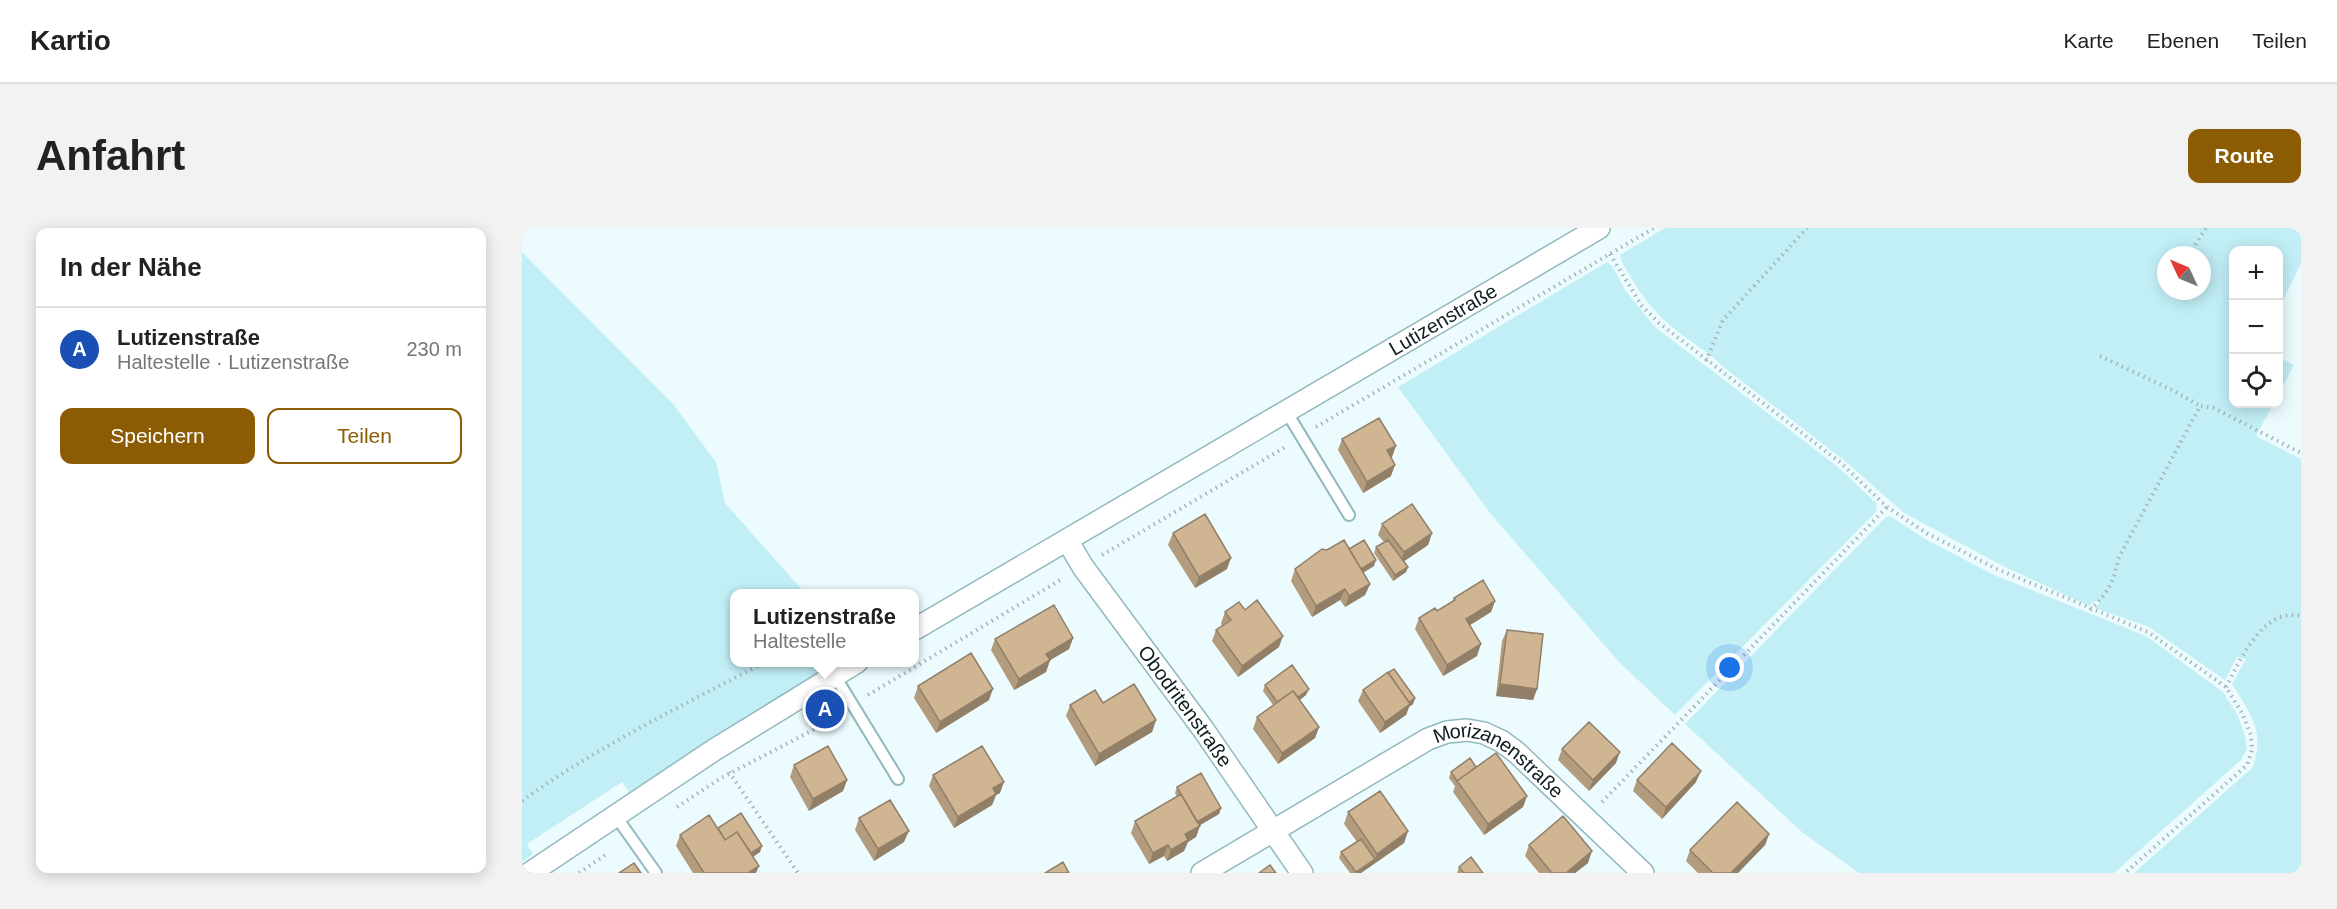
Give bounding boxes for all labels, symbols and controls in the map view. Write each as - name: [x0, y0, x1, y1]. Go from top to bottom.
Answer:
- text: Kartio: [30, 25, 111, 56]
- text: Karte: [2064, 29, 2114, 52]
- text: Ebenen: [2147, 29, 2219, 52]
- text: Teilen: [2252, 29, 2307, 52]
- button: Route: [2188, 129, 2301, 183]
- text: Anfahrt: [36, 132, 185, 179]
- north arrow: [2157, 246, 2211, 300]
- map controls: [2229, 246, 2283, 408]
- button: +: [2229, 246, 2283, 300]
- text: In der Nähe: [60, 252, 202, 282]
- street label: Lutizenstraße: [1385, 279, 1501, 360]
- button: −: [2229, 300, 2283, 354]
- text: Lutizenstraße: [117, 325, 260, 350]
- text: A: [72, 338, 87, 360]
- text: 230 m: [406, 338, 462, 360]
- text: Haltestelle · Lutizenstraße: [117, 351, 349, 373]
- button: locate: [2229, 354, 2283, 408]
- button: Speichern: [60, 408, 255, 464]
- button: Teilen: [267, 408, 462, 464]
- popup: [730, 589, 919, 667]
- text: Lutizenstraße: [753, 604, 896, 629]
- text: Haltestelle: [753, 630, 846, 652]
- street label: Obodritenstraße: [1134, 641, 1237, 771]
- your location: [1715, 653, 1744, 682]
- pin: A: [806, 686, 844, 732]
- street label: Morizanenstraße: [1430, 719, 1568, 802]

